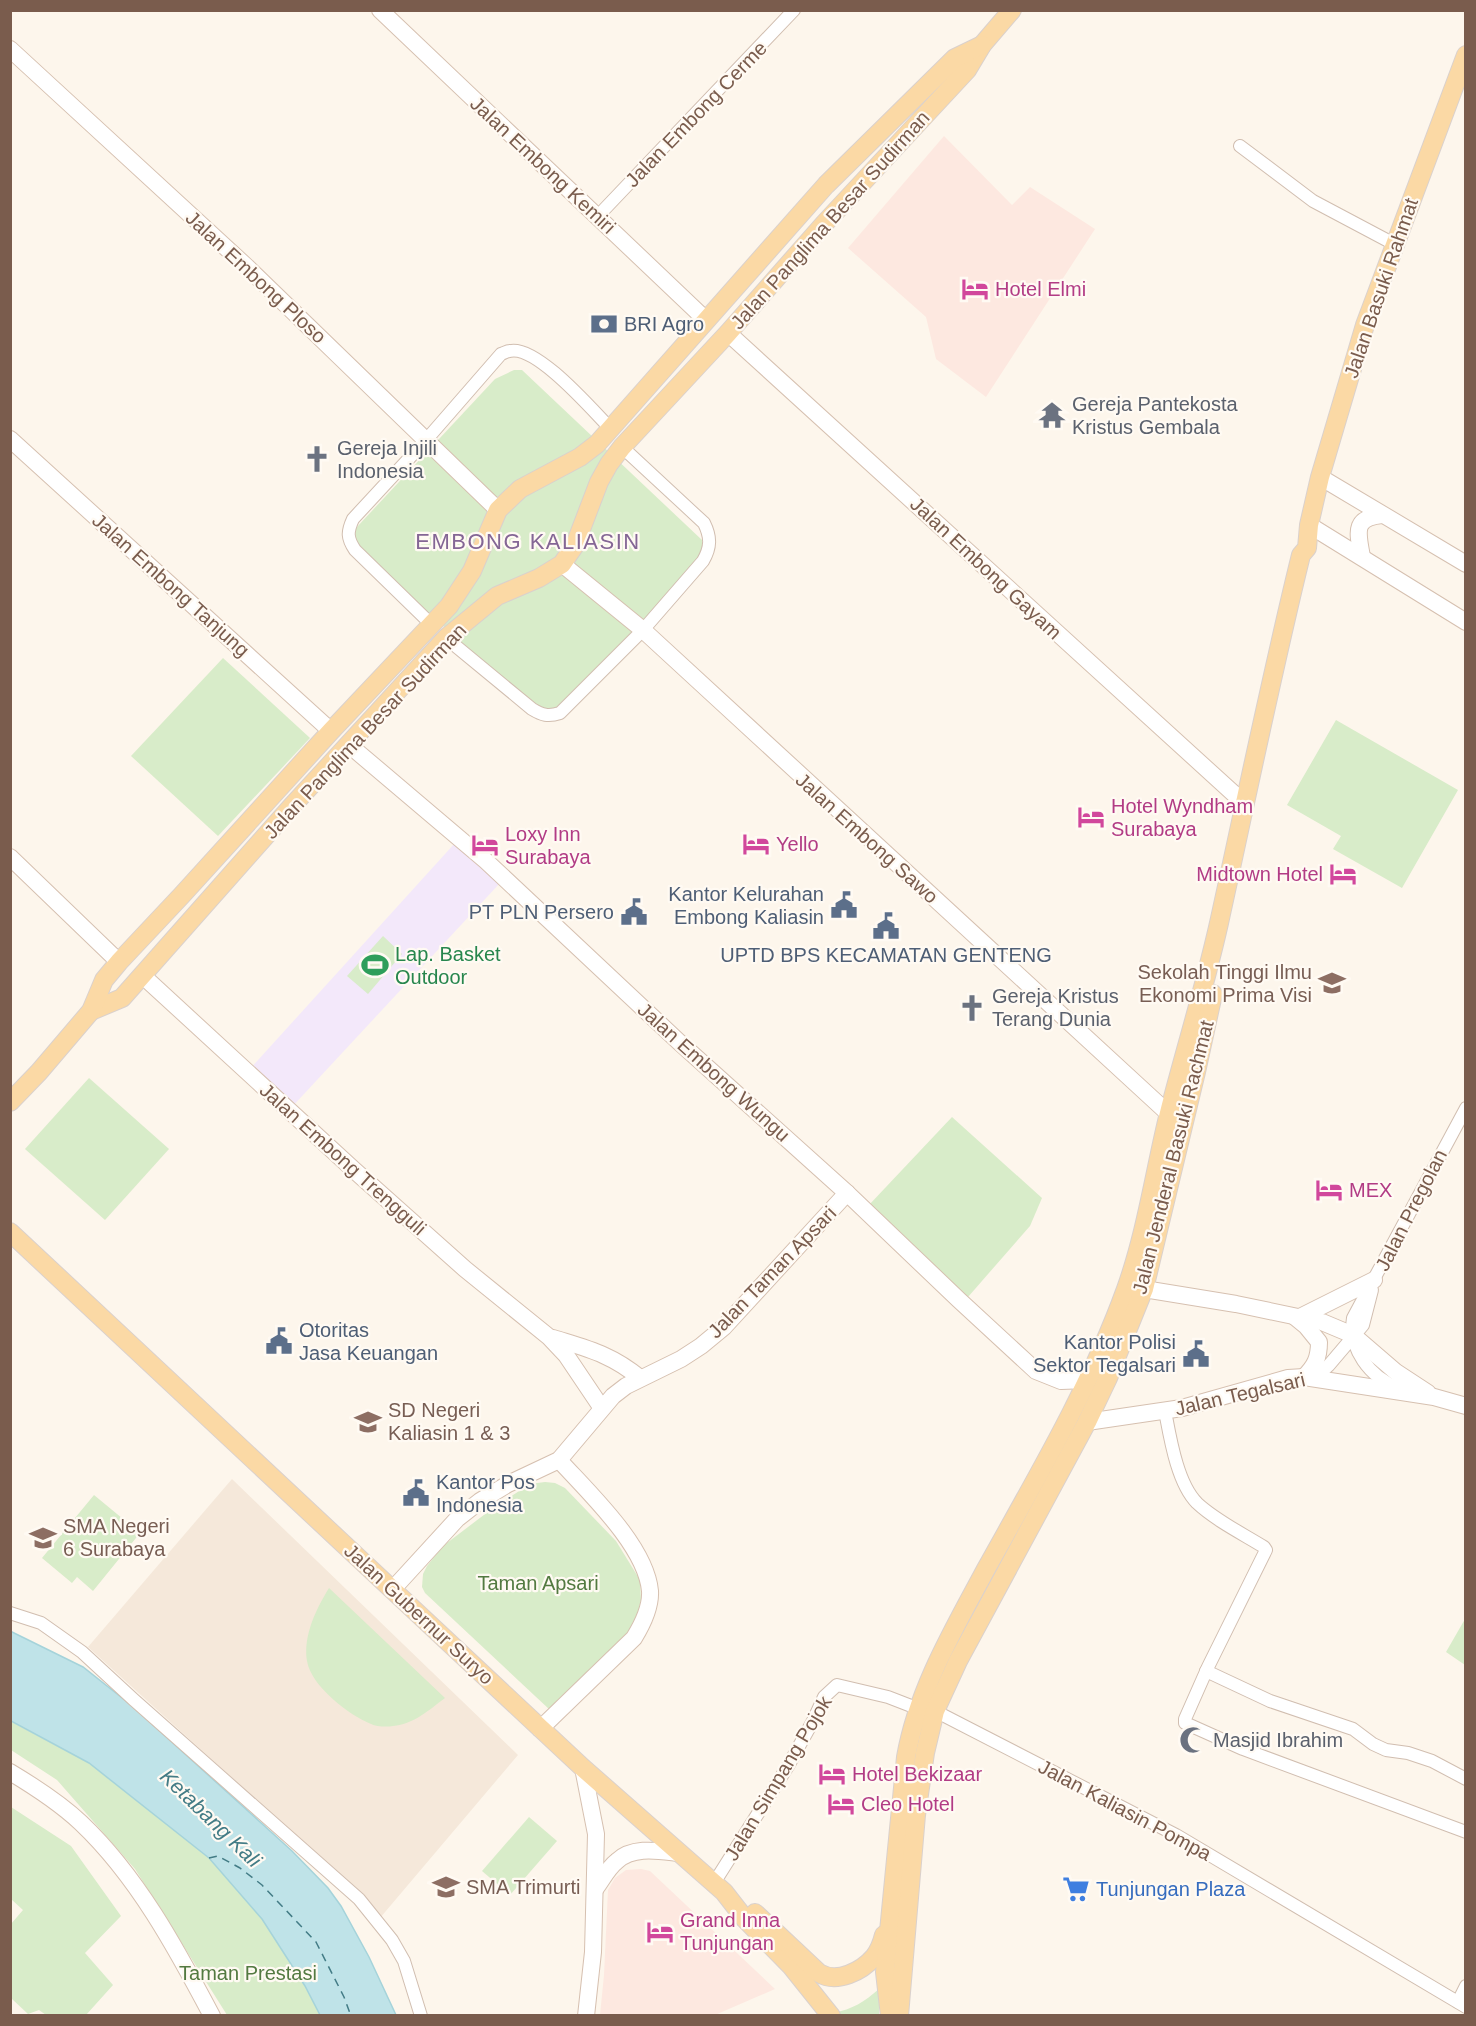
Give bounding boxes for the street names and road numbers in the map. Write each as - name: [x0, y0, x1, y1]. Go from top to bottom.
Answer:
- street label: Jalan Embong Cerme: [621, 37, 771, 191]
- street label: Jalan Embong Kemiri: [466, 92, 620, 238]
- street label: Jalan Panglima Besar Sudirman: [726, 106, 934, 334]
- street label: Jalan Basuki Rahmat: [1340, 195, 1422, 381]
- street label: Jalan Embong Ploso: [181, 206, 331, 348]
- street label: Jalan Embong Gayam: [906, 492, 1066, 644]
- street label: Jalan Embong Tanjung: [88, 509, 254, 661]
- street label: Jalan Panglima Besar Sudirman: [260, 619, 470, 843]
- street label: Jalan Embong Sawo: [791, 768, 943, 908]
- street label: Jalan Embong Wungu: [634, 998, 794, 1146]
- street label: Jalan Jenderal Basuki Rachmat: [1128, 1017, 1218, 1296]
- street label: Jalan Embong Trengguli: [255, 1079, 431, 1239]
- street label: Jalan Pregolan: [1371, 1146, 1451, 1274]
- street label: Jalan Taman Apsari: [704, 1202, 840, 1342]
- street label: Jalan Tegalsari: [1173, 1368, 1307, 1420]
- street label: Jalan Gubernur Suryo: [340, 1539, 498, 1689]
- street label: Jalan Simpang Pojok: [720, 1691, 836, 1864]
- street label: Jalan Kaliasin Pompa: [1035, 1755, 1216, 1865]

